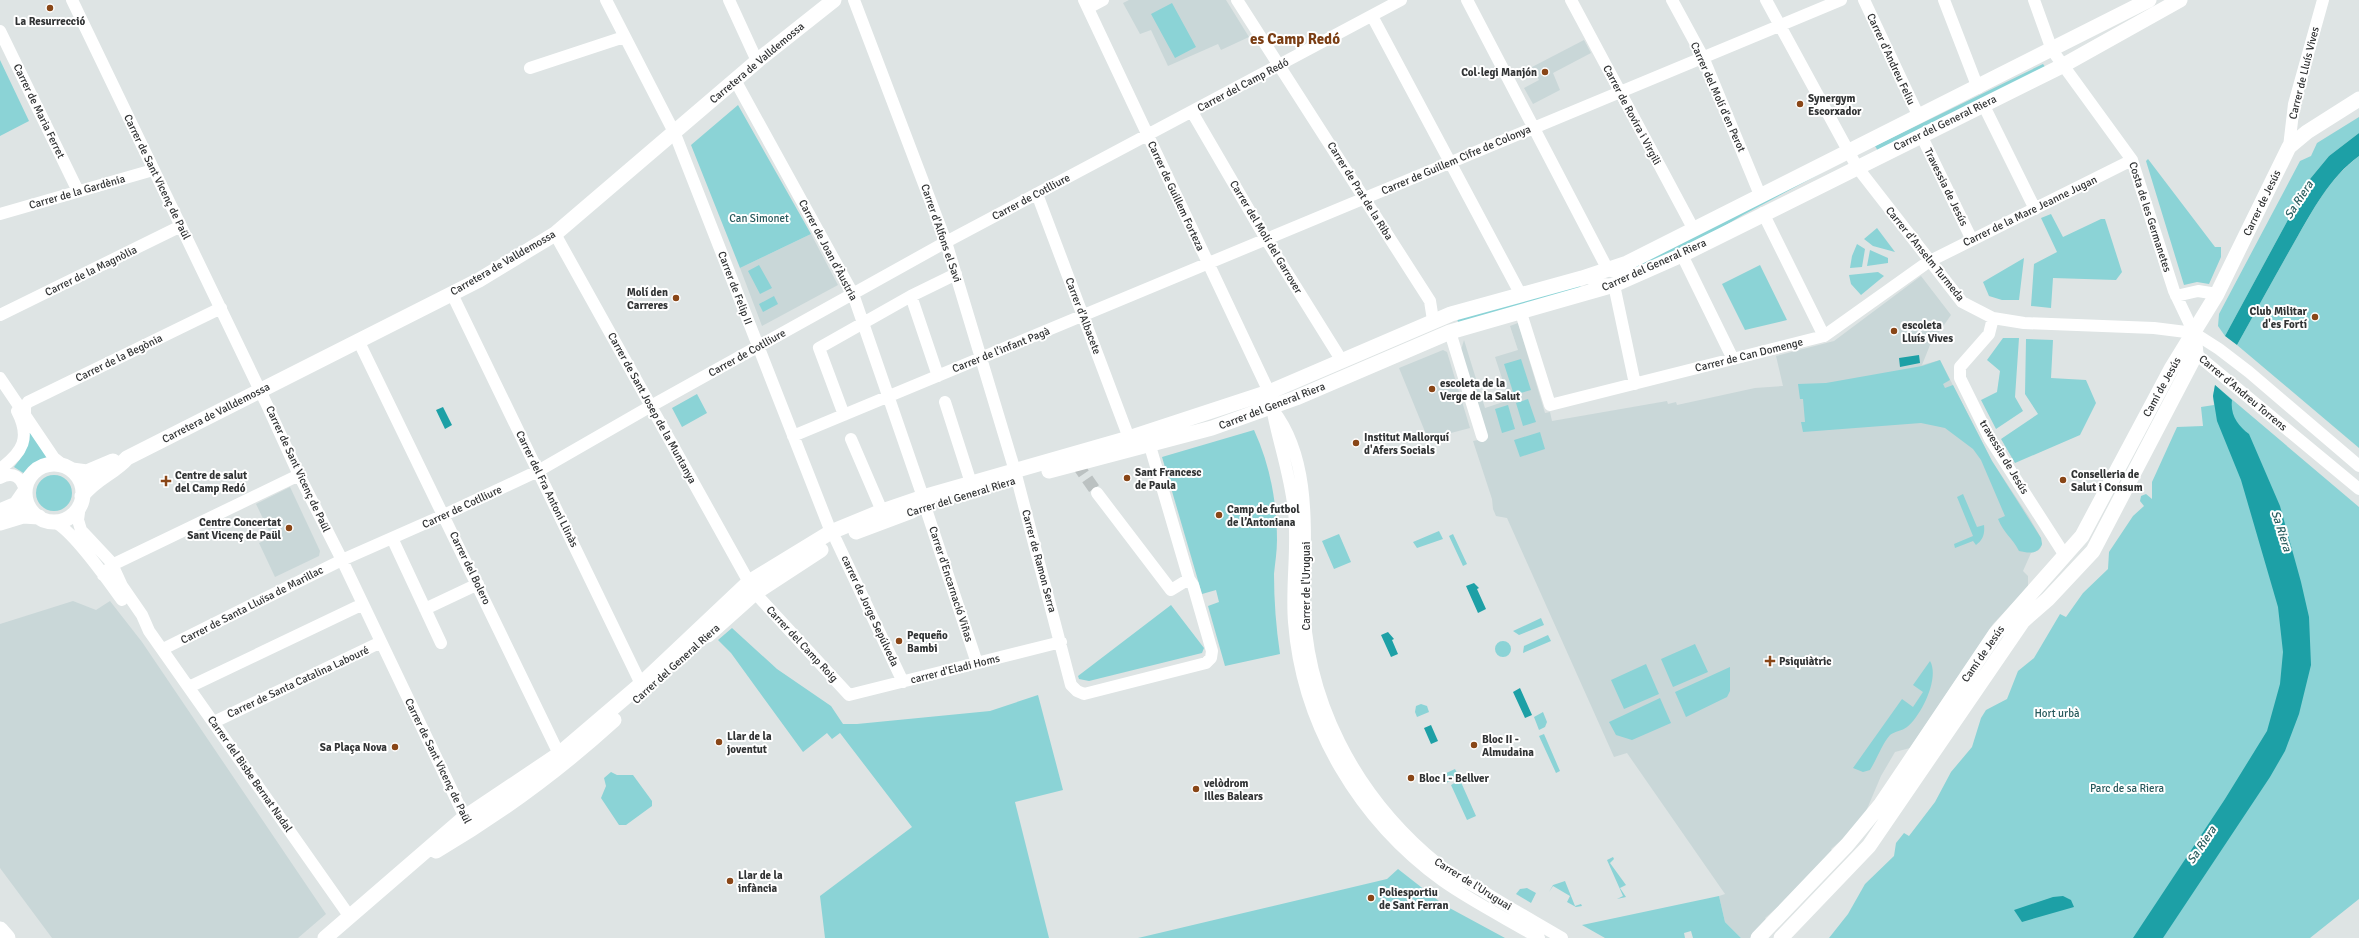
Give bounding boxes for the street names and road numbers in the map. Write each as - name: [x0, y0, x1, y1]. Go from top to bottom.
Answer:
- street label: Carrer d'Andreu Feliu: [1864, 11, 1918, 107]
- street label: Carretera de Valldemossa: [707, 19, 807, 106]
- street label: Carrer de Lluís Vives: [2286, 25, 2322, 121]
- street label: Carrer del Molí d'en Perot: [1688, 40, 1748, 154]
- street label: Carrer del Camp Redó: [1195, 55, 1291, 115]
- street label: Carrer de Maria Ferret: [10, 62, 68, 161]
- street label: Carrer de Rovira i Virgili: [1600, 63, 1664, 167]
- street label: Carrer del General Riera: [1891, 92, 1999, 154]
- street label: Carrer de Sant Vicenç de Paül: [121, 112, 193, 242]
- street label: Carrer de Guillem Cifre de Colonya: [1379, 122, 1533, 197]
- street label: Carrer de Guillem Forteza: [1145, 139, 1207, 253]
- street label: Carrer de Prat de la Riba: [1324, 139, 1396, 243]
- street label: Travessia de Jesús: [1922, 146, 1971, 228]
- street label: Costa de les Germanetes: [2126, 160, 2174, 274]
- street label: Carrer de Jesús: [2240, 168, 2284, 238]
- street label: Carrer de Cotlliure: [990, 171, 1072, 223]
- street label: Carrer de la Gardènia: [27, 172, 127, 212]
- street label: Carrer de la Mare Jeanne Jugan: [1961, 173, 2099, 249]
- street label: Carrer del Molí del Garrover: [1227, 178, 1305, 296]
- street label: Carrer d'Alfons el Savi: [918, 182, 964, 284]
- street label: Carrer de Joan d'Àustria: [796, 197, 861, 303]
- street label: Carrer d'Anselm Turmeda: [1883, 204, 1967, 304]
- street label: Carretera de Valldemossa: [448, 227, 558, 298]
- street label: Carrer del General Riera: [1600, 236, 1709, 294]
- street label: Carrer de la Magnòlia: [43, 243, 139, 299]
- street label: Carrer de Felip II: [715, 249, 755, 327]
- street label: Carrer d'Albacete: [1062, 276, 1104, 356]
- street label: Carrer de l'infant Pagà: [950, 324, 1052, 376]
- street label: Carrer de Cotlliure: [706, 326, 788, 380]
- street label: Carrer de Sant Josep de la Muntanya: [605, 330, 699, 486]
- street label: Carrer de la Begònia: [73, 331, 165, 385]
- street label: Carrer de Can Domenge: [1694, 335, 1804, 375]
- street label: Carrer d'Andreu Torrens: [2196, 352, 2290, 434]
- street label: Camí de Jesús: [2140, 355, 2184, 419]
- street label: Carretera de Valldemossa: [160, 380, 272, 446]
- street label: Carrer del General Riera: [1217, 380, 1327, 432]
- street label: Carrer de Sant Vicenç de Paül: [263, 404, 333, 534]
- street label: travessia de Jesús: [1977, 418, 2031, 497]
- street label: Carrer del Fra Antoni Llinàs: [513, 429, 581, 550]
- street label: Carrer del General Riera: [905, 474, 1017, 520]
- street label: Carrer de Cotlliure: [420, 483, 504, 531]
- street label: Carrer de Ramon Serra: [1019, 508, 1059, 614]
- street label: Carrer d'Encarnació Viñas: [926, 525, 976, 644]
- street label: Carrer del Bolero: [447, 529, 493, 607]
- street label: Carrer de l'Uruguai: [1300, 542, 1313, 630]
- street label: carrer de Jorge Sepúlveda: [839, 553, 902, 669]
- street label: Carrer de Santa Lluïsa de Marillac: [179, 563, 325, 647]
- street label: Carrer del Camp Roig: [763, 603, 841, 685]
- street label: Carrer del General Riera: [630, 621, 723, 707]
- street label: Camí de Jesús: [1959, 623, 2007, 685]
- street label: Carrer de Santa Catalina Labouré: [225, 643, 371, 721]
- street label: carrer d'Eladi Homs: [909, 652, 1001, 686]
- street label: Carrer de Sant Vicenç de Paül: [402, 696, 474, 826]
- street label: Carrer del Bisbe Bernat Nadal: [205, 713, 295, 835]
- street label: Carrer de l'Uruguai: [1432, 855, 1514, 913]

